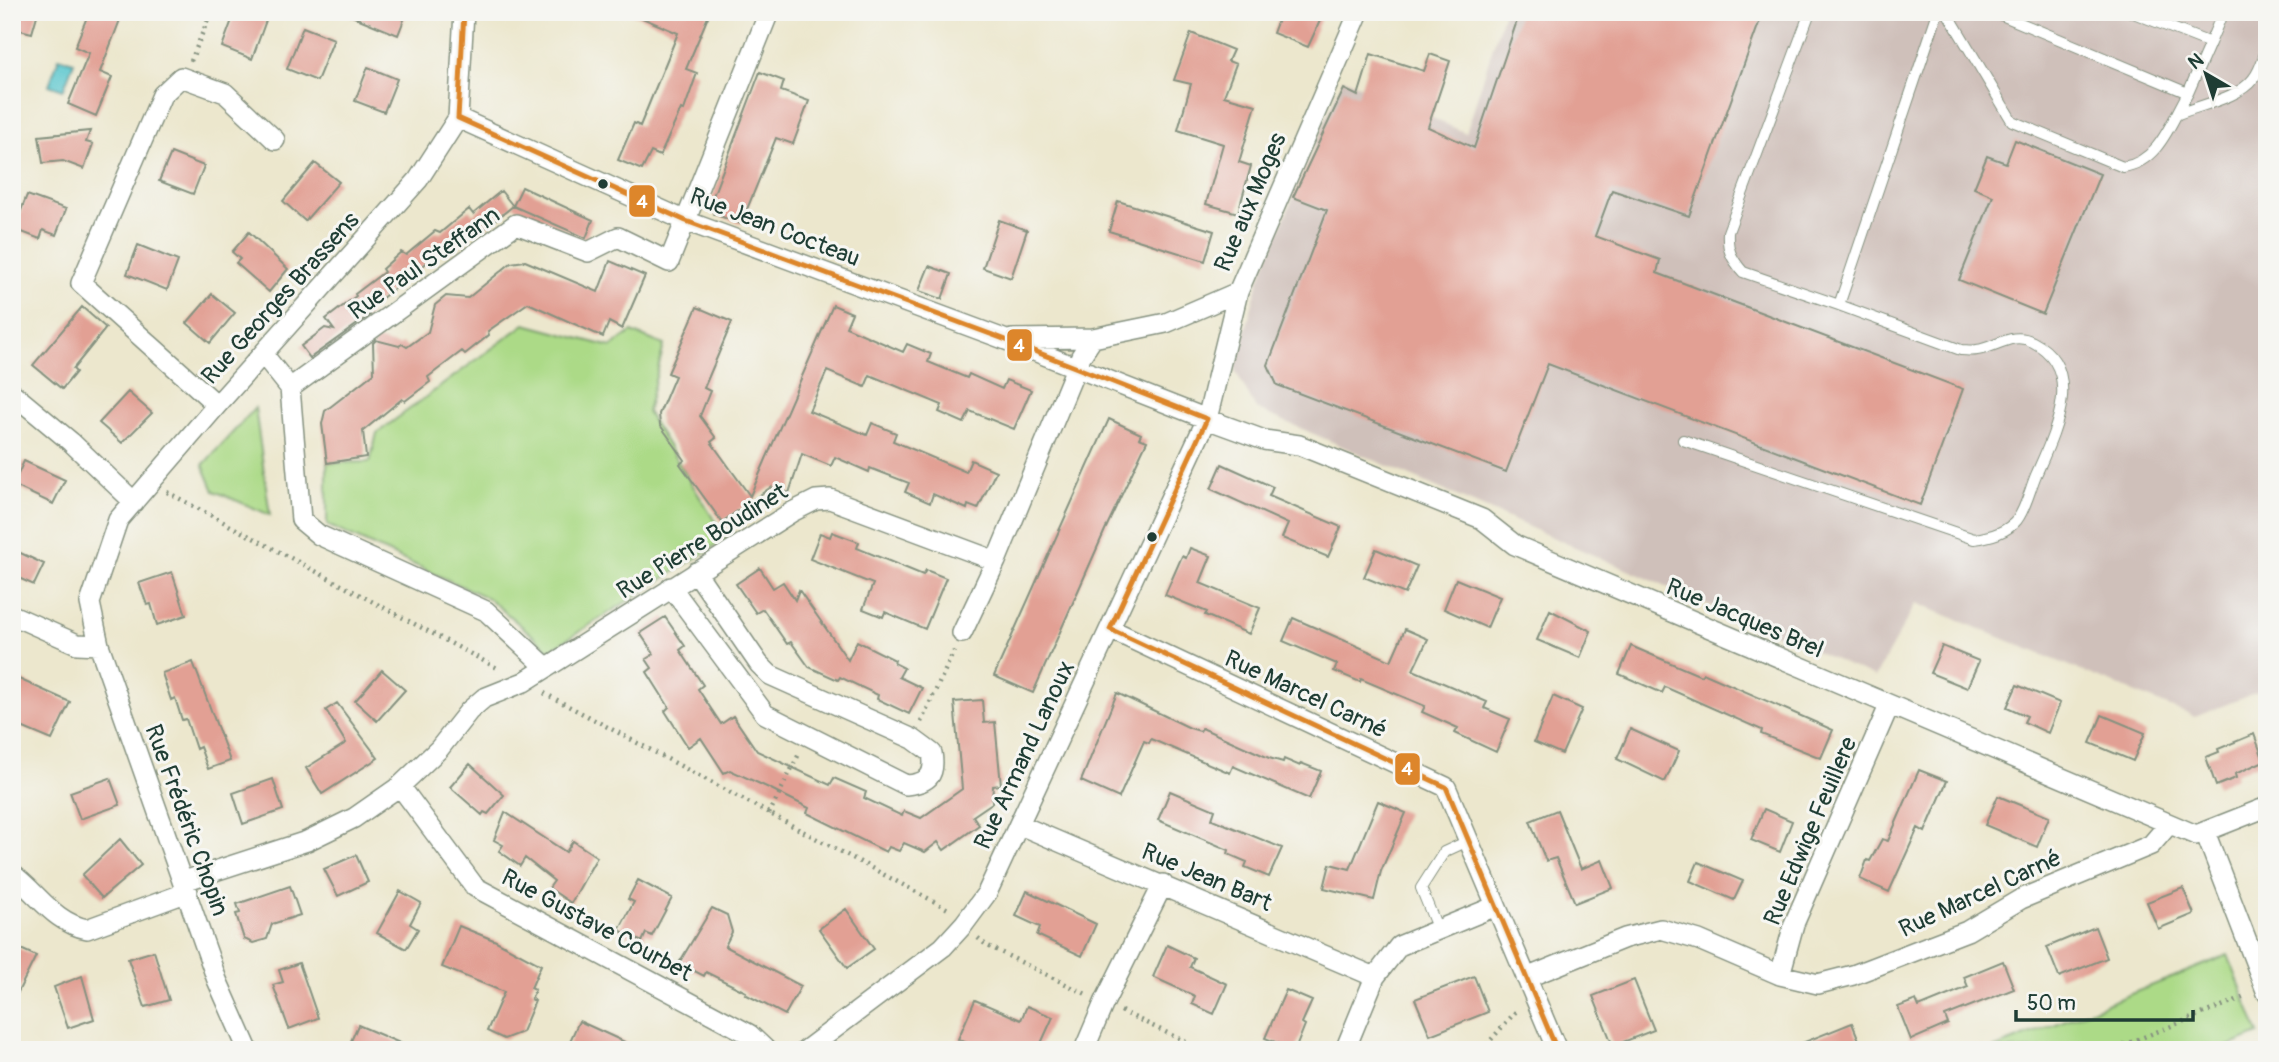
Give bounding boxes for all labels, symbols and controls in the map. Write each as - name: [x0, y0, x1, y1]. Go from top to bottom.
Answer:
- north arrow: [2170, 38, 2240, 108]
- text: N: [2183, 48, 2209, 75]
- street label: Rue aux Moges: [1208, 128, 1293, 276]
- unlabelled marker: [596, 177, 610, 191]
- street label: Rue Jean Cocteau: [686, 182, 864, 273]
- line badge: 4: [628, 184, 656, 218]
- text: 4: [636, 190, 648, 214]
- street label: Rue Paul Steffann: [343, 201, 505, 326]
- street label: Rue Georges Brassens: [195, 206, 366, 391]
- line badge: 4: [1006, 328, 1033, 362]
- text: 4: [1013, 334, 1025, 358]
- street label: Rue Pierre Boudinet: [612, 477, 793, 606]
- unlabelled marker: [1145, 530, 1159, 544]
- street label: Rue Jacques Brel: [1662, 572, 1828, 665]
- street label: Rue Marcel Carné: [1220, 644, 1392, 745]
- street label: Rue Armand Lanoux: [968, 656, 1081, 854]
- street label: Rue Frédéric Chopin: [138, 720, 235, 920]
- street label: Rue Edwige Feuillere: [1758, 732, 1863, 930]
- line badge: 4: [1394, 752, 1421, 786]
- text: 4: [1401, 757, 1413, 781]
- street label: Rue Jean Bart: [1137, 837, 1277, 918]
- street label: Rue Marcel Carné: [1894, 843, 2066, 944]
- street label: Rue Gustave Courbet: [496, 863, 697, 988]
- scale bar: [2016, 978, 2193, 1022]
- text: 50 m: [2027, 990, 2076, 1017]

